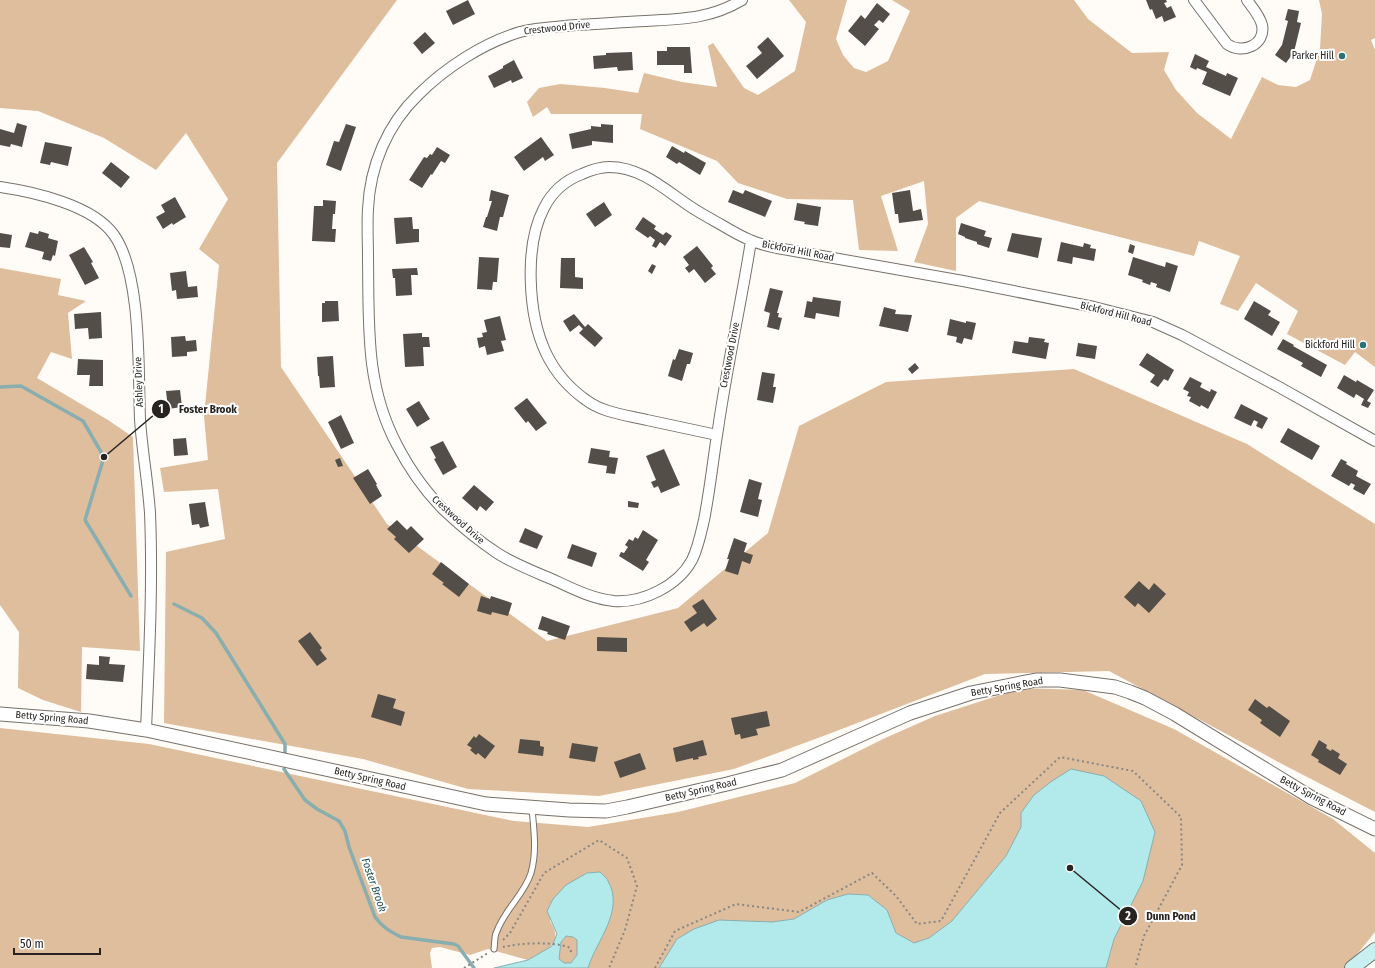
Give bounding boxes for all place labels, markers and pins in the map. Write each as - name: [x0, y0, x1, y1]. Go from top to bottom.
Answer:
- place label: Parker Hill: [1292, 50, 1334, 62]
- marker: Parker Hill: [1337, 51, 1347, 61]
- place label: Bickford Hill: [1305, 339, 1355, 351]
- marker: Bickford Hill: [1358, 340, 1368, 350]
- callout: Foster Brook: [151, 397, 245, 420]
- callout: Dunn Pond: [1118, 905, 1203, 928]

